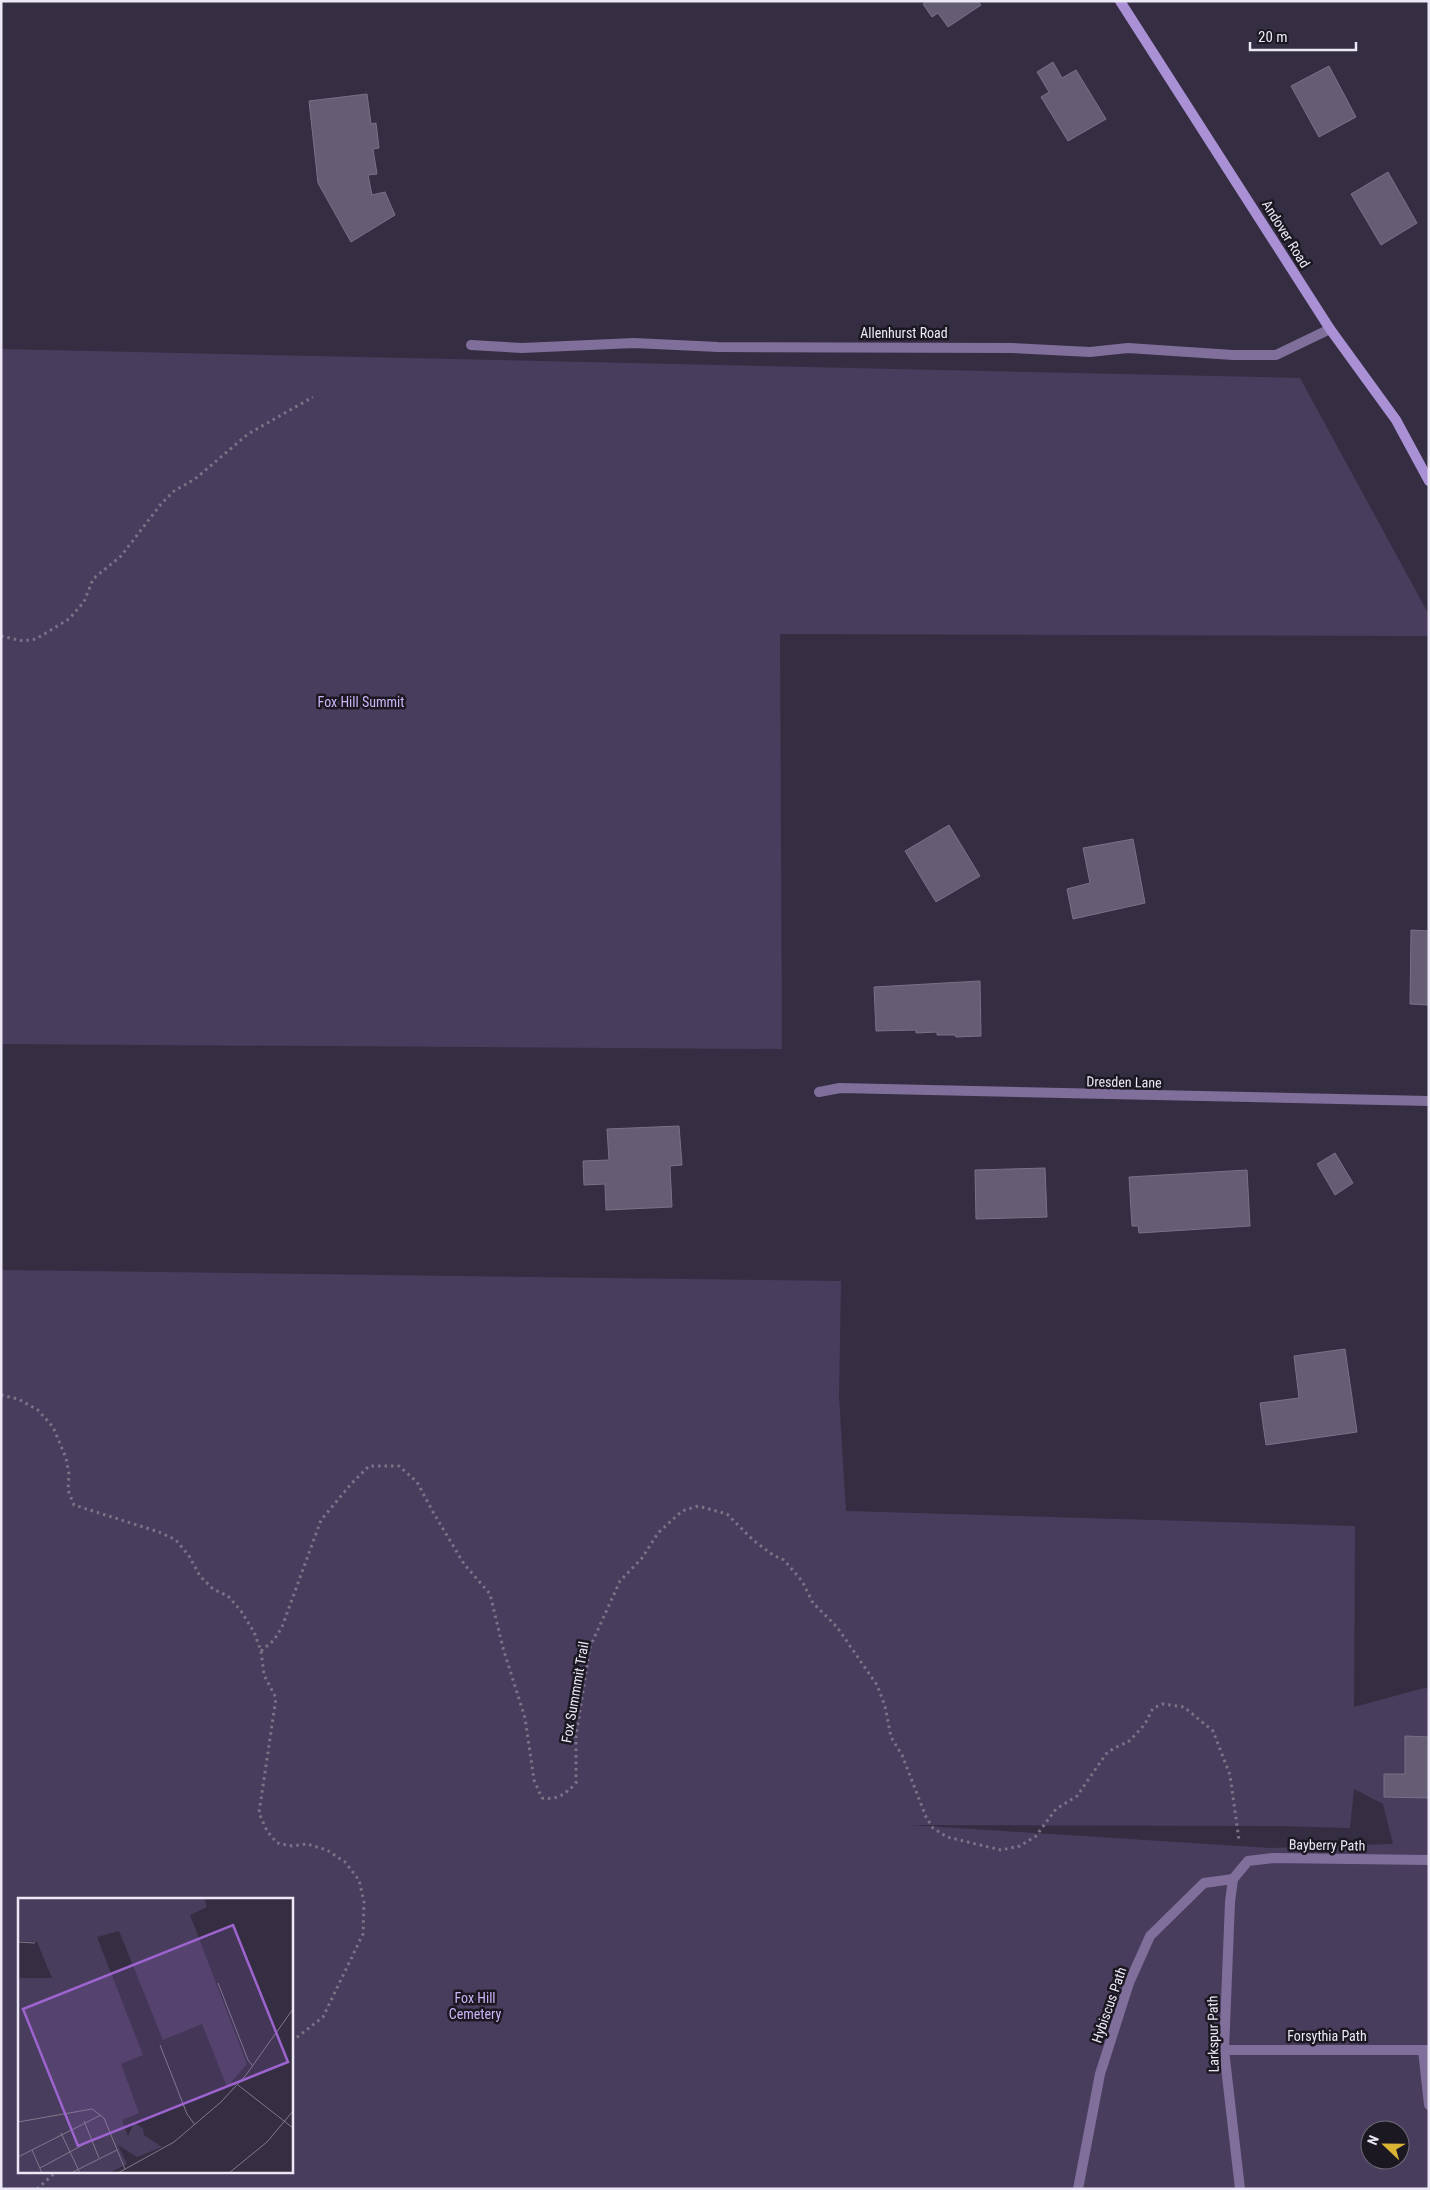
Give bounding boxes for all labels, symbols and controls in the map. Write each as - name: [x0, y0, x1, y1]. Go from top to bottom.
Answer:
- scale bar: [1250, 20, 1356, 52]
- text: 20 m: [1258, 28, 1288, 46]
- street label: Andover Road: [1259, 197, 1313, 271]
- street label: Allenhurst Road: [860, 325, 948, 341]
- park label: Fox Hill Summit: [318, 694, 404, 710]
- street label: Dresden Lane: [1086, 1073, 1162, 1091]
- street label: Fox Summmit Trail: [558, 1640, 592, 1744]
- street label: Bayberry Path: [1289, 1836, 1365, 1854]
- inset map: [18, 1898, 292, 2172]
- street label: Hybiscus Path: [1089, 1965, 1129, 2045]
- park label: Fox Hill Cemetery: [449, 1990, 501, 2022]
- street label: Larkspur Path: [1204, 1995, 1222, 2073]
- street label: Forsythia Path: [1287, 2028, 1367, 2044]
- north arrow: [1360, 2120, 1410, 2170]
- text: N: [1364, 2133, 1382, 2147]

